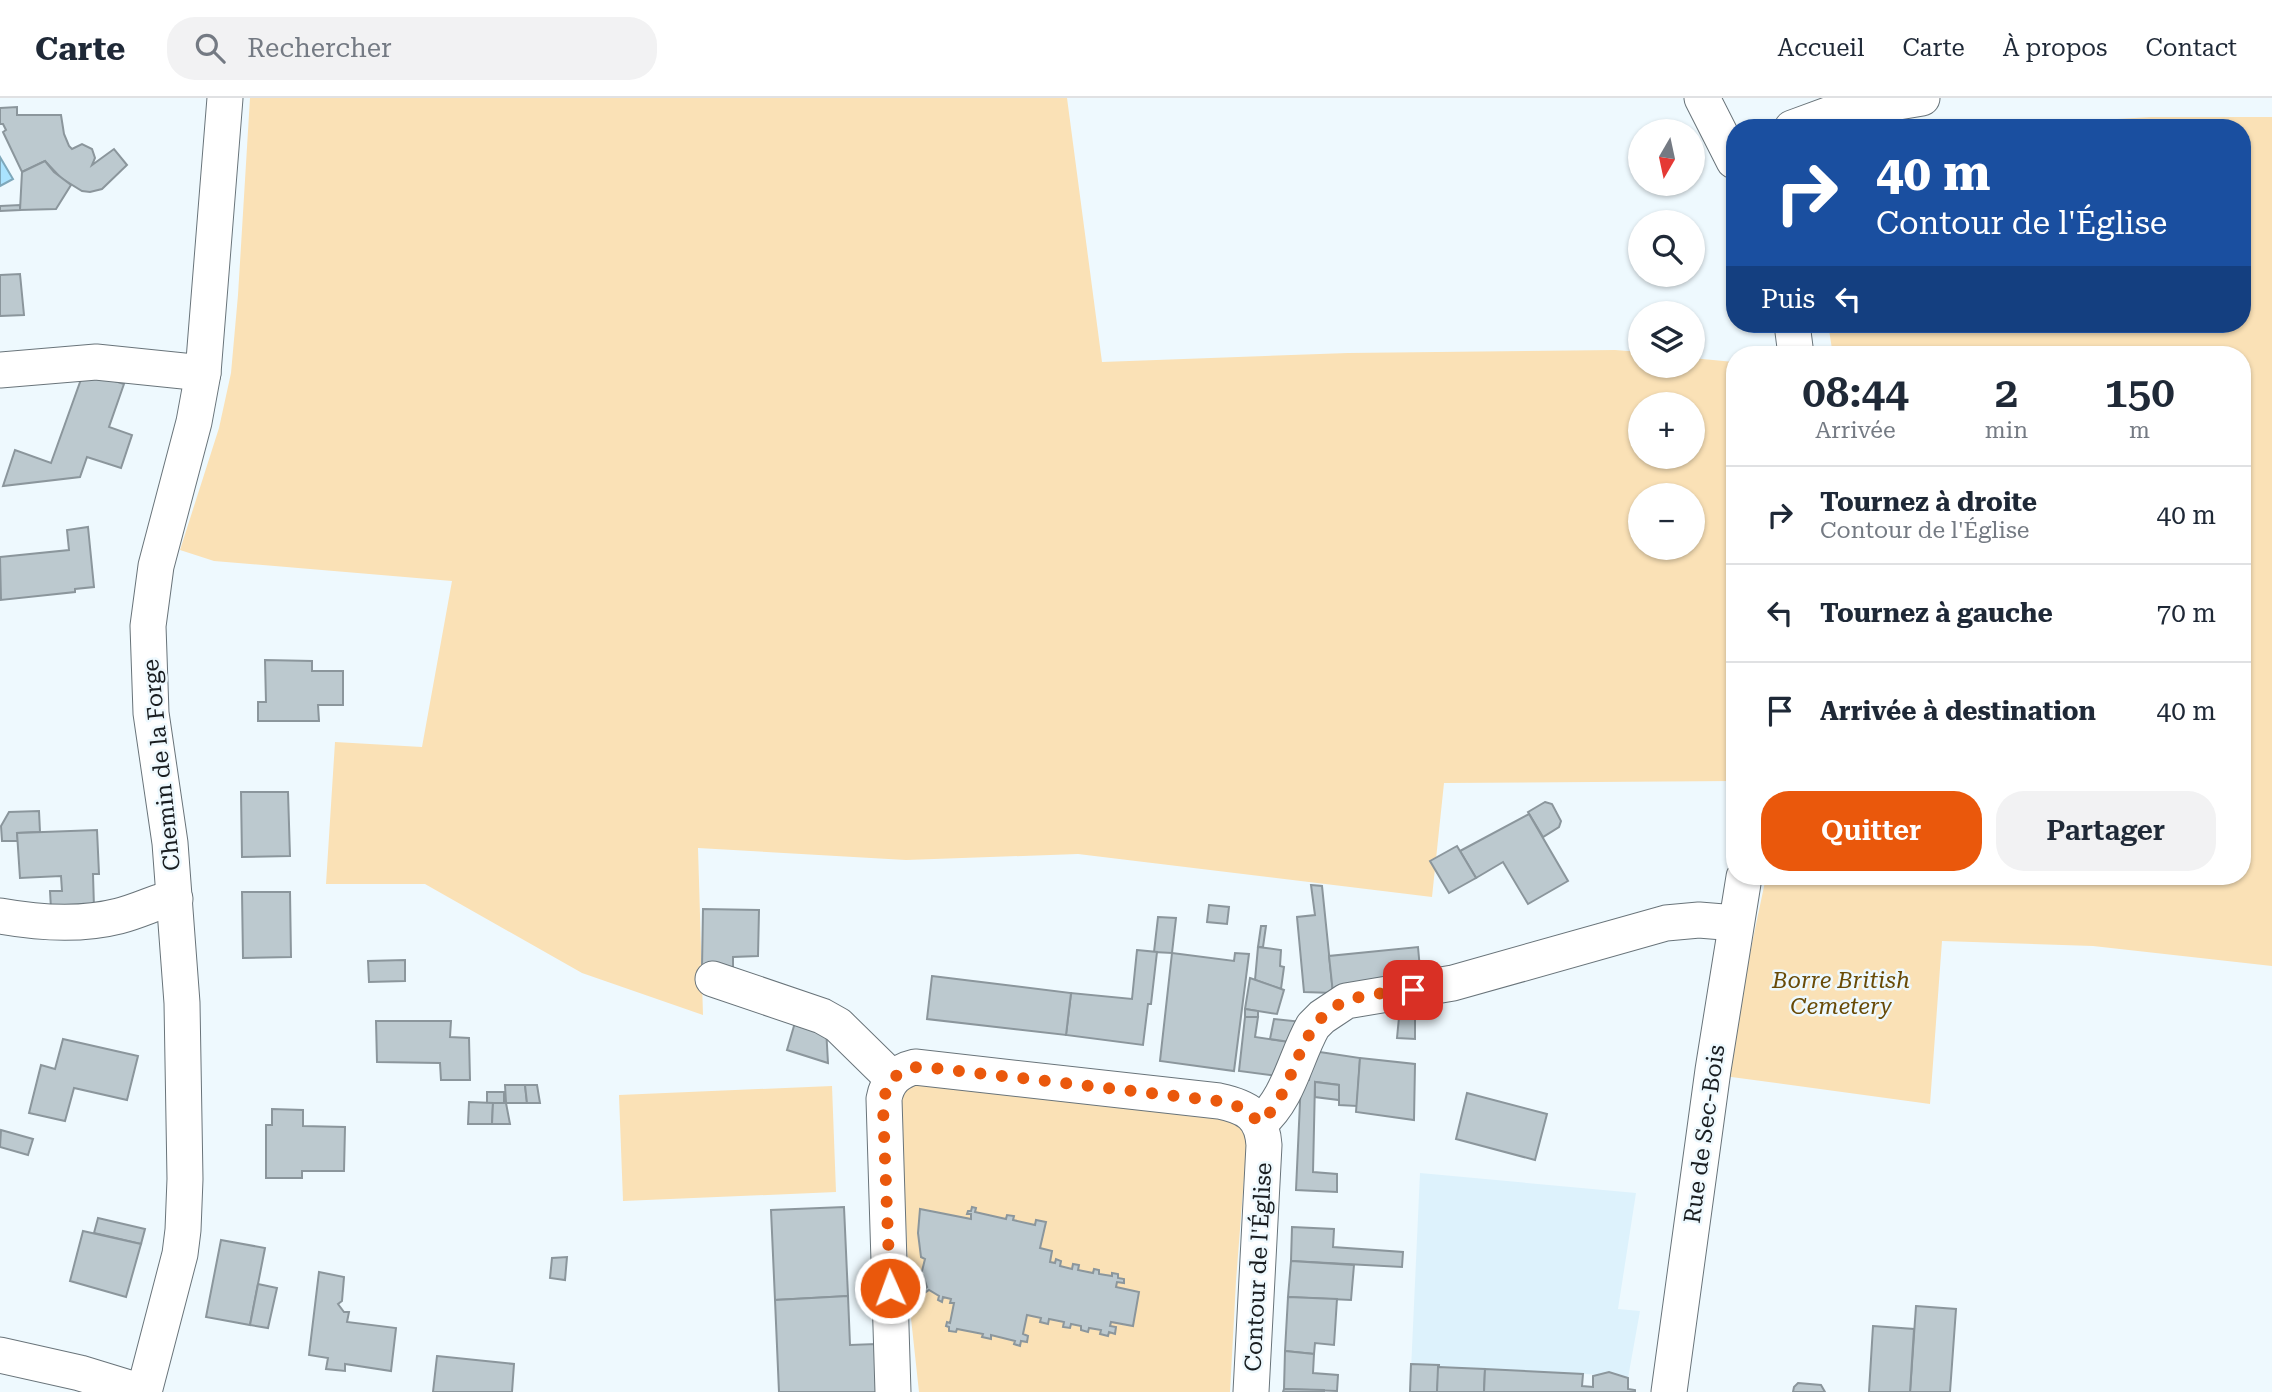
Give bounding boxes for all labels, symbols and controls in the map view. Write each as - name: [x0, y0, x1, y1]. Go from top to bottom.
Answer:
- search box: [167, 17, 657, 80]
- text: Carte: [35, 29, 125, 68]
- icon: search: [191, 29, 229, 67]
- text: Rechercher: [247, 33, 392, 63]
- text: Accueil: [1778, 34, 1864, 62]
- text: Carte: [1902, 34, 1965, 62]
- text: À propos: [2003, 34, 2107, 62]
- text: Contact: [2145, 34, 2237, 62]
- north arrow: [1628, 119, 1704, 196]
- map controls: [1628, 119, 1705, 560]
- text: 40 m: [1876, 145, 1991, 202]
- icon: right: [1761, 147, 1852, 238]
- text: Contour de l'Église: [1876, 204, 2167, 242]
- button: search: [1628, 210, 1705, 287]
- icon: left: [1829, 280, 1867, 318]
- text: Puis: [1761, 284, 1815, 314]
- button: layers: [1628, 301, 1705, 378]
- text: 08:44: [1802, 368, 1909, 417]
- text: 2: [1995, 368, 2018, 417]
- text: 150: [2104, 368, 2175, 417]
- button: +: [1628, 392, 1705, 469]
- text: Arrivée: [1815, 417, 1896, 444]
- text: min: [1985, 417, 2028, 444]
- text: m: [2129, 417, 2150, 444]
- button: −: [1628, 483, 1705, 560]
- text: Tournez à droite: [1820, 487, 2037, 517]
- icon: right: [1761, 496, 1799, 534]
- text: 40 m: [2157, 500, 2216, 530]
- text: Contour de l'Église: [1820, 517, 2029, 544]
- icon: left: [1761, 594, 1799, 632]
- text: Tournez à gauche: [1820, 598, 2053, 628]
- text: 70 m: [2157, 598, 2216, 628]
- street label: Chemin de la Forge: [137, 658, 186, 872]
- icon: arrive: [1761, 692, 1799, 730]
- text: Arrivée à destination: [1820, 696, 2096, 726]
- text: 40 m: [2157, 696, 2216, 726]
- button: Quitter: [1761, 791, 1982, 871]
- button: Partager: [1996, 791, 2216, 871]
- pin: [1383, 960, 1443, 1020]
- park label: Borre British Cemetery: [1771, 967, 1910, 1020]
- icon: arrive: [1394, 971, 1432, 1009]
- street label: Rue de Sec-Bois: [1679, 1043, 1730, 1225]
- street label: Contour de l'Église: [1240, 1162, 1277, 1372]
- position arrow: [853, 1251, 927, 1325]

